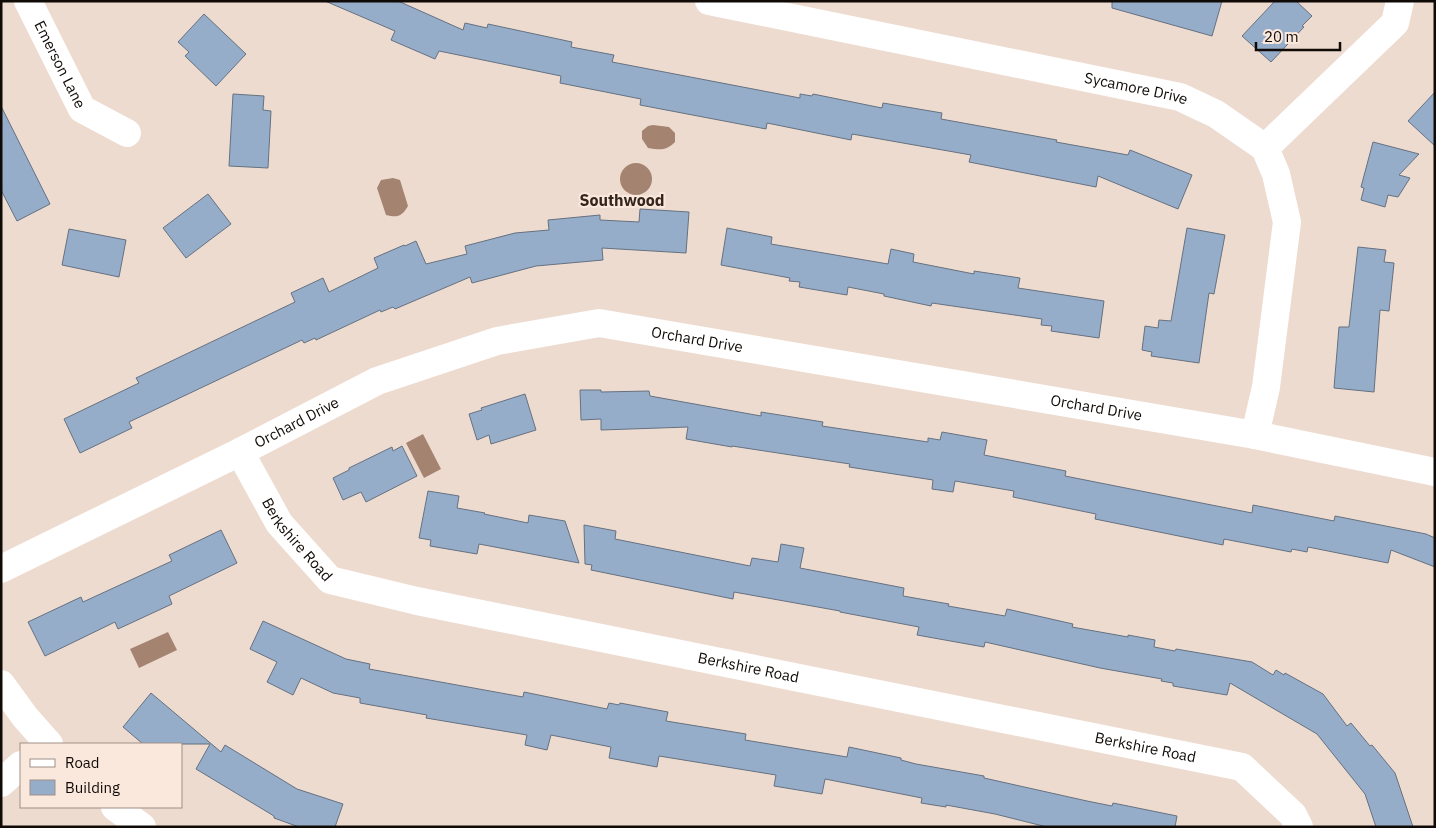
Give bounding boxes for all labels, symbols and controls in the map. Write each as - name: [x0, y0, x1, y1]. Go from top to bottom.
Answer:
- street label: Emerson Lane: [30, 17, 90, 111]
- scale bar: [1256, 20, 1340, 52]
- text: 20 m: [1264, 27, 1299, 46]
- street label: Sycamore Drive: [1083, 68, 1191, 109]
- district label: Southwood: [579, 190, 665, 210]
- street label: Orchard Drive: [650, 322, 744, 356]
- street label: Orchard Drive: [1049, 390, 1144, 425]
- street label: Orchard Drive: [251, 392, 342, 452]
- street label: Berkshire Road: [258, 494, 337, 585]
- street label: Berkshire Road: [696, 648, 801, 687]
- street label: Berkshire Road: [1093, 728, 1198, 767]
- legend: [20, 743, 182, 808]
- text: Road: [65, 753, 100, 772]
- text: Building: [65, 778, 120, 797]

